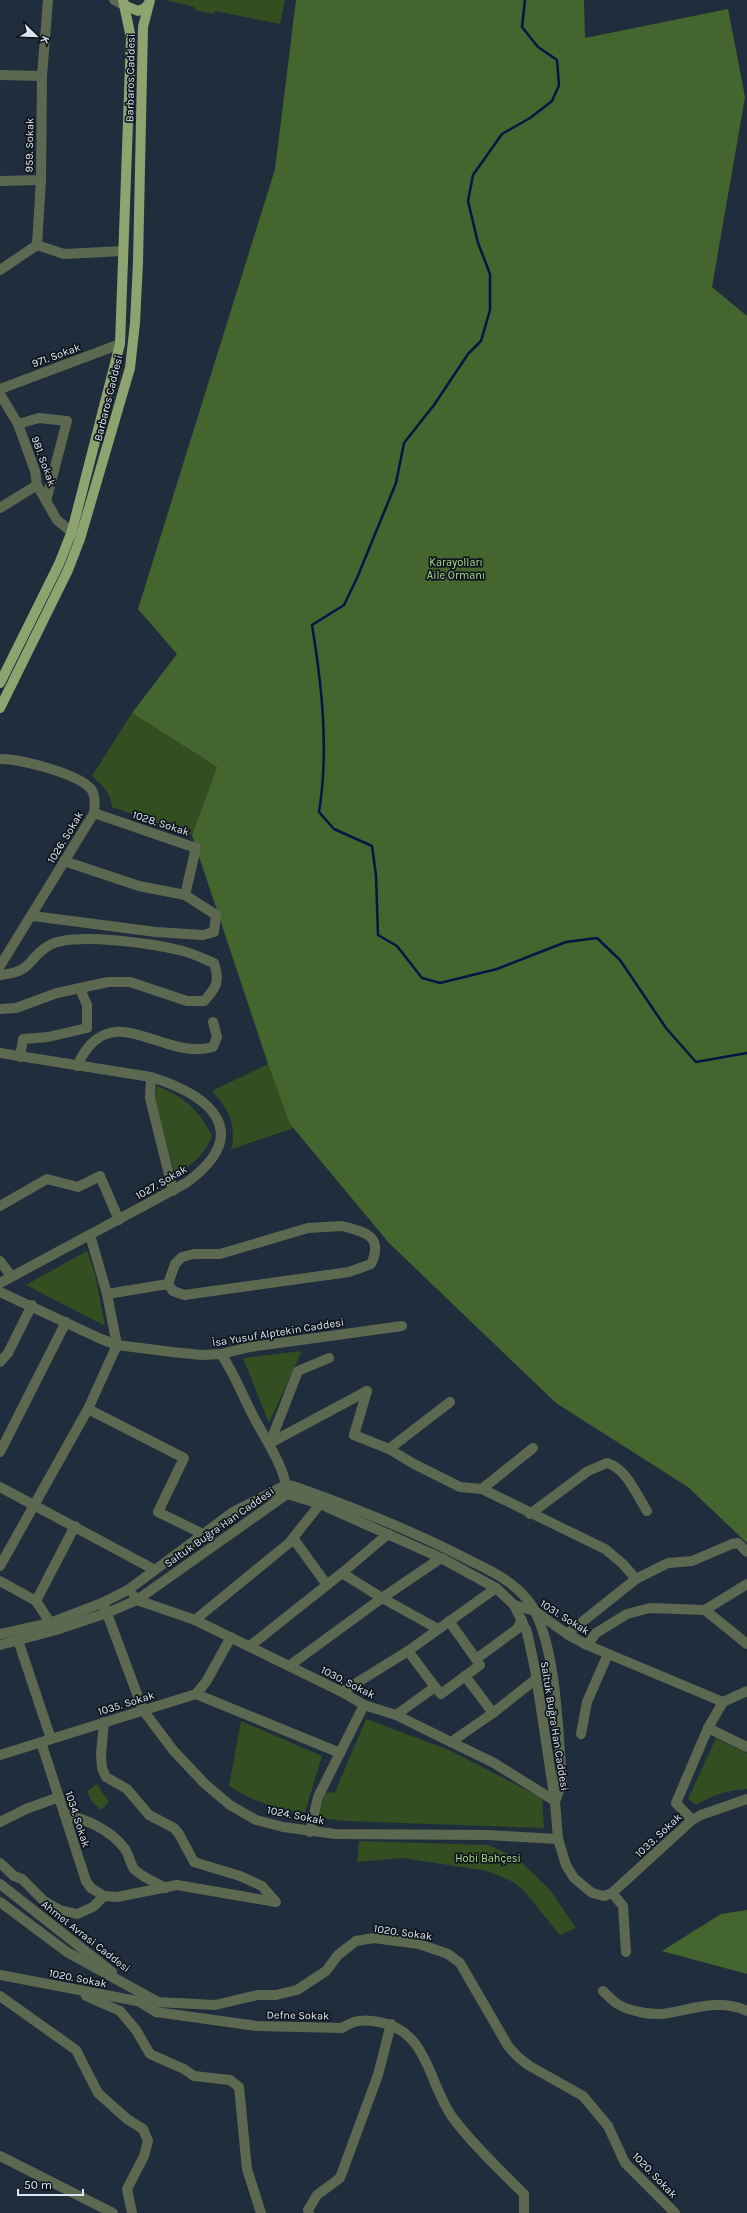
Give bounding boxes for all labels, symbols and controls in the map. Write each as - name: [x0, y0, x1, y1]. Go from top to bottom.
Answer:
- north arrow: [16, 16, 56, 56]
- text: K: [37, 34, 52, 46]
- street label: Barbaros Caddesi: [123, 34, 138, 122]
- street label: 959. Sokak: [23, 118, 36, 172]
- street label: 971. Sokak: [30, 341, 82, 370]
- street label: Barbaros Caddesi: [91, 354, 125, 443]
- street label: 981. Sokak: [28, 434, 59, 488]
- park label: Karayolları Aile Ormanı: [427, 556, 485, 582]
- street label: 1028. Sokak: [131, 808, 191, 839]
- street label: 1026. Sokak: [45, 809, 86, 866]
- street label: 1027. Sokak: [133, 1162, 189, 1202]
- street label: İsa Yusuf Alptekin Caddesi: [211, 1315, 345, 1349]
- street label: Saltuk Buğra Han Caddesi: [162, 1485, 277, 1570]
- street label: 1031. Sokak: [538, 1597, 592, 1638]
- street label: Saltuk Buğra Han Caddesi: [538, 1660, 571, 1792]
- street label: 1030. Sokak: [319, 1663, 377, 1702]
- street label: 1035. Sokak: [96, 1689, 156, 1718]
- street label: 1034. Sokak: [62, 1789, 93, 1849]
- street label: 1024. Sokak: [266, 1804, 326, 1827]
- street label: 1033. Sokak: [632, 1811, 684, 1860]
- park label: Hobi Bahçesi: [455, 1852, 521, 1865]
- street label: Ahmet Avrasi Caddesi: [39, 1898, 133, 1975]
- street label: 1020. Sokak: [373, 1922, 433, 1943]
- street label: 1020. Sokak: [48, 1967, 108, 1990]
- street label: Defne Sokak: [267, 2008, 329, 2023]
- street label: 1020. Sokak: [630, 2150, 680, 2201]
- scale bar: [18, 2171, 83, 2197]
- text: 50 m: [24, 2178, 52, 2192]

